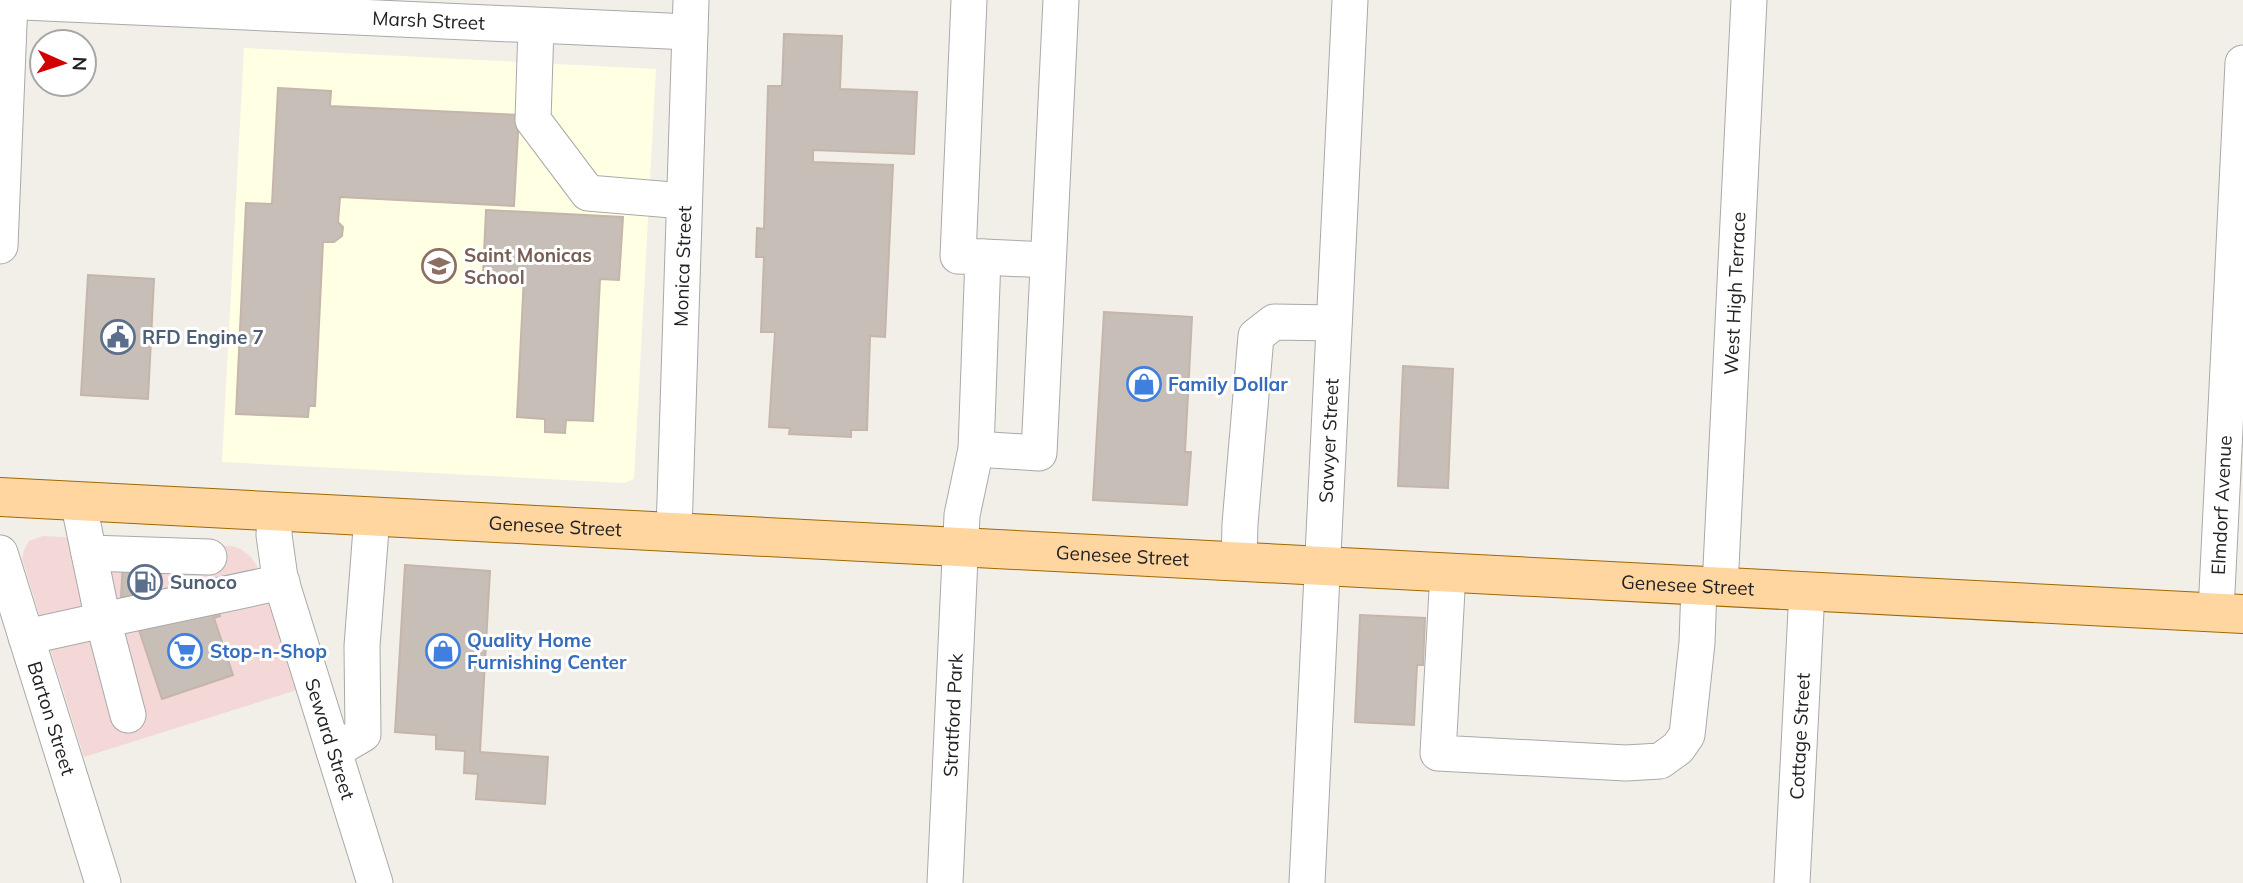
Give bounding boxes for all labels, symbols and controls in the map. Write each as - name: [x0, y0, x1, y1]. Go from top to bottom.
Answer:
- street label: Marsh Street: [372, 6, 486, 35]
- north arrow: [28, 28, 98, 98]
- text: N: [68, 56, 92, 72]
- street label: Monica Street: [669, 205, 696, 327]
- street label: West High Terrace: [1718, 211, 1751, 375]
- place label: Saint Monicas School: [464, 243, 592, 289]
- school or university icon: Saint Monicas School: [420, 247, 458, 285]
- public building icon: RFD Engine 7: [99, 318, 137, 356]
- place label: RFD Engine 7: [142, 325, 264, 349]
- shop icon: Family Dollar: [1125, 365, 1163, 403]
- place label: Family Dollar: [1168, 372, 1288, 396]
- street label: Sawyer Street: [1314, 377, 1344, 503]
- street label: Elmdorf Avenue: [2206, 435, 2237, 575]
- street label: Genesee Street: [488, 511, 623, 541]
- street label: Genesee Street: [1055, 540, 1190, 571]
- fuel station icon: Sunoco: [126, 563, 164, 601]
- place label: Sunoco: [170, 570, 237, 594]
- street label: Genesee Street: [1620, 570, 1755, 601]
- place label: Quality Home Furnishing Center: [467, 628, 627, 674]
- supermarket icon: Stop-n-Shop: [166, 632, 204, 670]
- shop icon: Quality Home Furnishing Center: [424, 632, 462, 670]
- place label: Stop-n-Shop: [210, 639, 327, 663]
- street label: Stratford Park: [938, 653, 968, 777]
- street label: Barton Street: [23, 658, 81, 778]
- street label: Cottage Street: [1784, 672, 1815, 800]
- street label: Seward Street: [300, 675, 360, 803]

